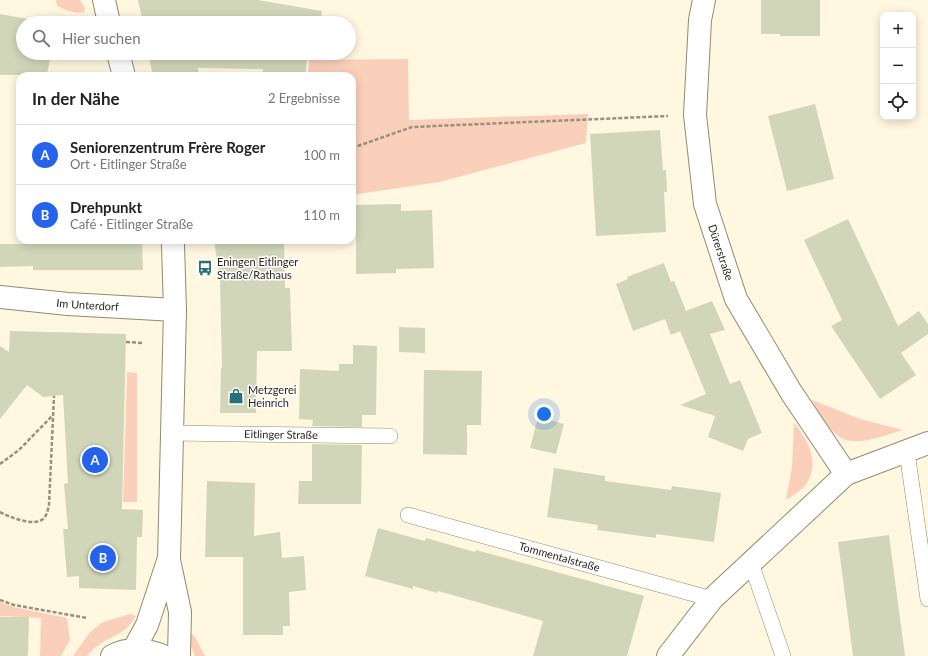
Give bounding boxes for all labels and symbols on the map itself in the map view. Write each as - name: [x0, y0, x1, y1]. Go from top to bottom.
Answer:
- street label: Dürerstraße: [706, 223, 737, 282]
- place label: Eningen Eitlinger Straße/Rathaus: [217, 255, 298, 281]
- bus stop icon: Eningen Eitlinger Straße/Rathaus: [196, 259, 214, 277]
- street label: Im Unterdorf: [56, 296, 119, 313]
- place label: Metzgerei Heinrich: [248, 383, 297, 409]
- shop icon: Metzgerei Heinrich: [227, 387, 245, 405]
- your location: [534, 404, 554, 424]
- street label: Eitlinger Straße: [244, 427, 318, 441]
- pin: A: [82, 445, 108, 475]
- street label: Tommentalstraße: [517, 539, 602, 574]
- pin: B: [90, 543, 116, 573]

